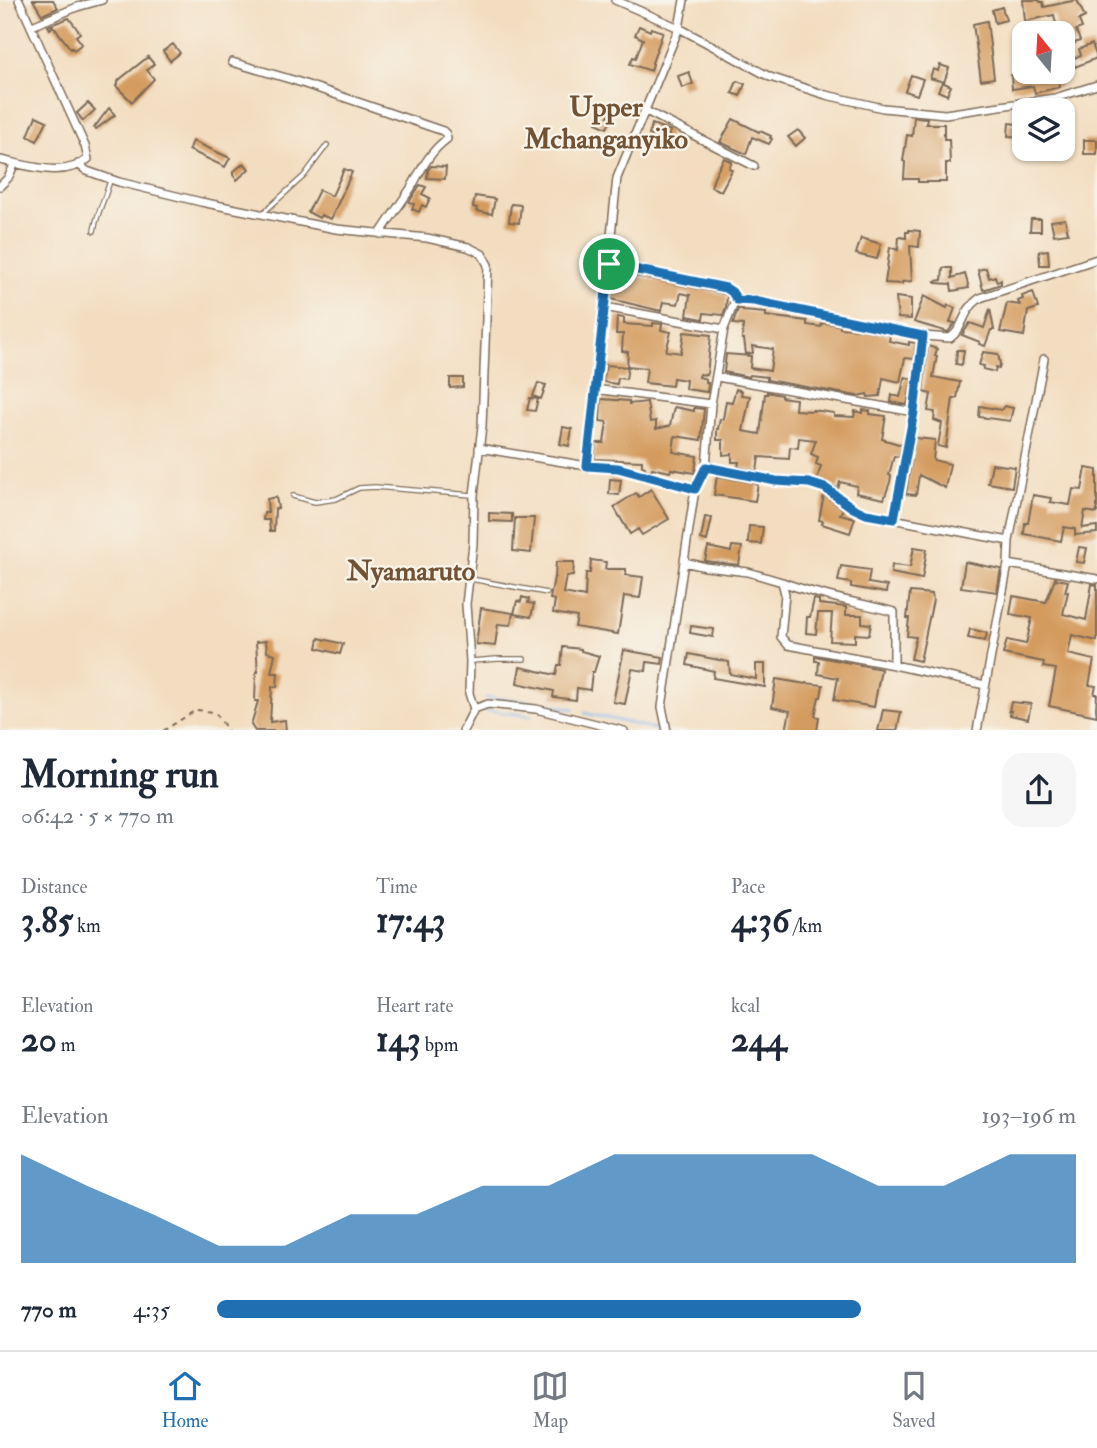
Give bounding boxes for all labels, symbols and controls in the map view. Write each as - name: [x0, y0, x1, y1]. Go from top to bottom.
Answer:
- north arrow: [1012, 21, 1074, 84]
- map controls: [1012, 21, 1075, 161]
- district label: Upper Mchanganyiko: [523, 90, 689, 157]
- button: layers: [1012, 98, 1075, 161]
- pin: [579, 234, 639, 294]
- icon: arrive: [590, 245, 628, 283]
- district label: Nyamaruto: [346, 554, 476, 589]
- text: Morning run: [21, 751, 219, 799]
- button: share: [1002, 753, 1076, 827]
- text: 06:42 · 5 × 770 m: [21, 801, 174, 830]
- text: Distance: [21, 875, 87, 899]
- text: Time: [376, 875, 418, 899]
- text: Pace: [731, 875, 765, 899]
- text: 3.85: [21, 899, 73, 943]
- text: 17:43: [376, 899, 446, 943]
- text: 4:36: [731, 899, 790, 943]
- text: km: [73, 914, 101, 938]
- text: /km: [790, 914, 822, 938]
- text: Elevation: [21, 994, 93, 1018]
- text: Heart rate: [376, 994, 453, 1018]
- text: kcal: [731, 994, 760, 1018]
- text: 20: [21, 1018, 57, 1062]
- text: 143: [376, 1018, 421, 1062]
- text: 244: [731, 1018, 786, 1062]
- text: m: [57, 1033, 75, 1057]
- text: bpm: [421, 1033, 458, 1057]
- text: Elevation: [21, 1101, 109, 1130]
- text: 193–196 m: [981, 1101, 1076, 1130]
- text: 770 m: [21, 1295, 77, 1324]
- text: 4:35: [133, 1295, 170, 1324]
- tab: Home: [161, 1367, 209, 1433]
- tab: Map: [531, 1367, 569, 1433]
- tab: Saved: [892, 1367, 936, 1433]

